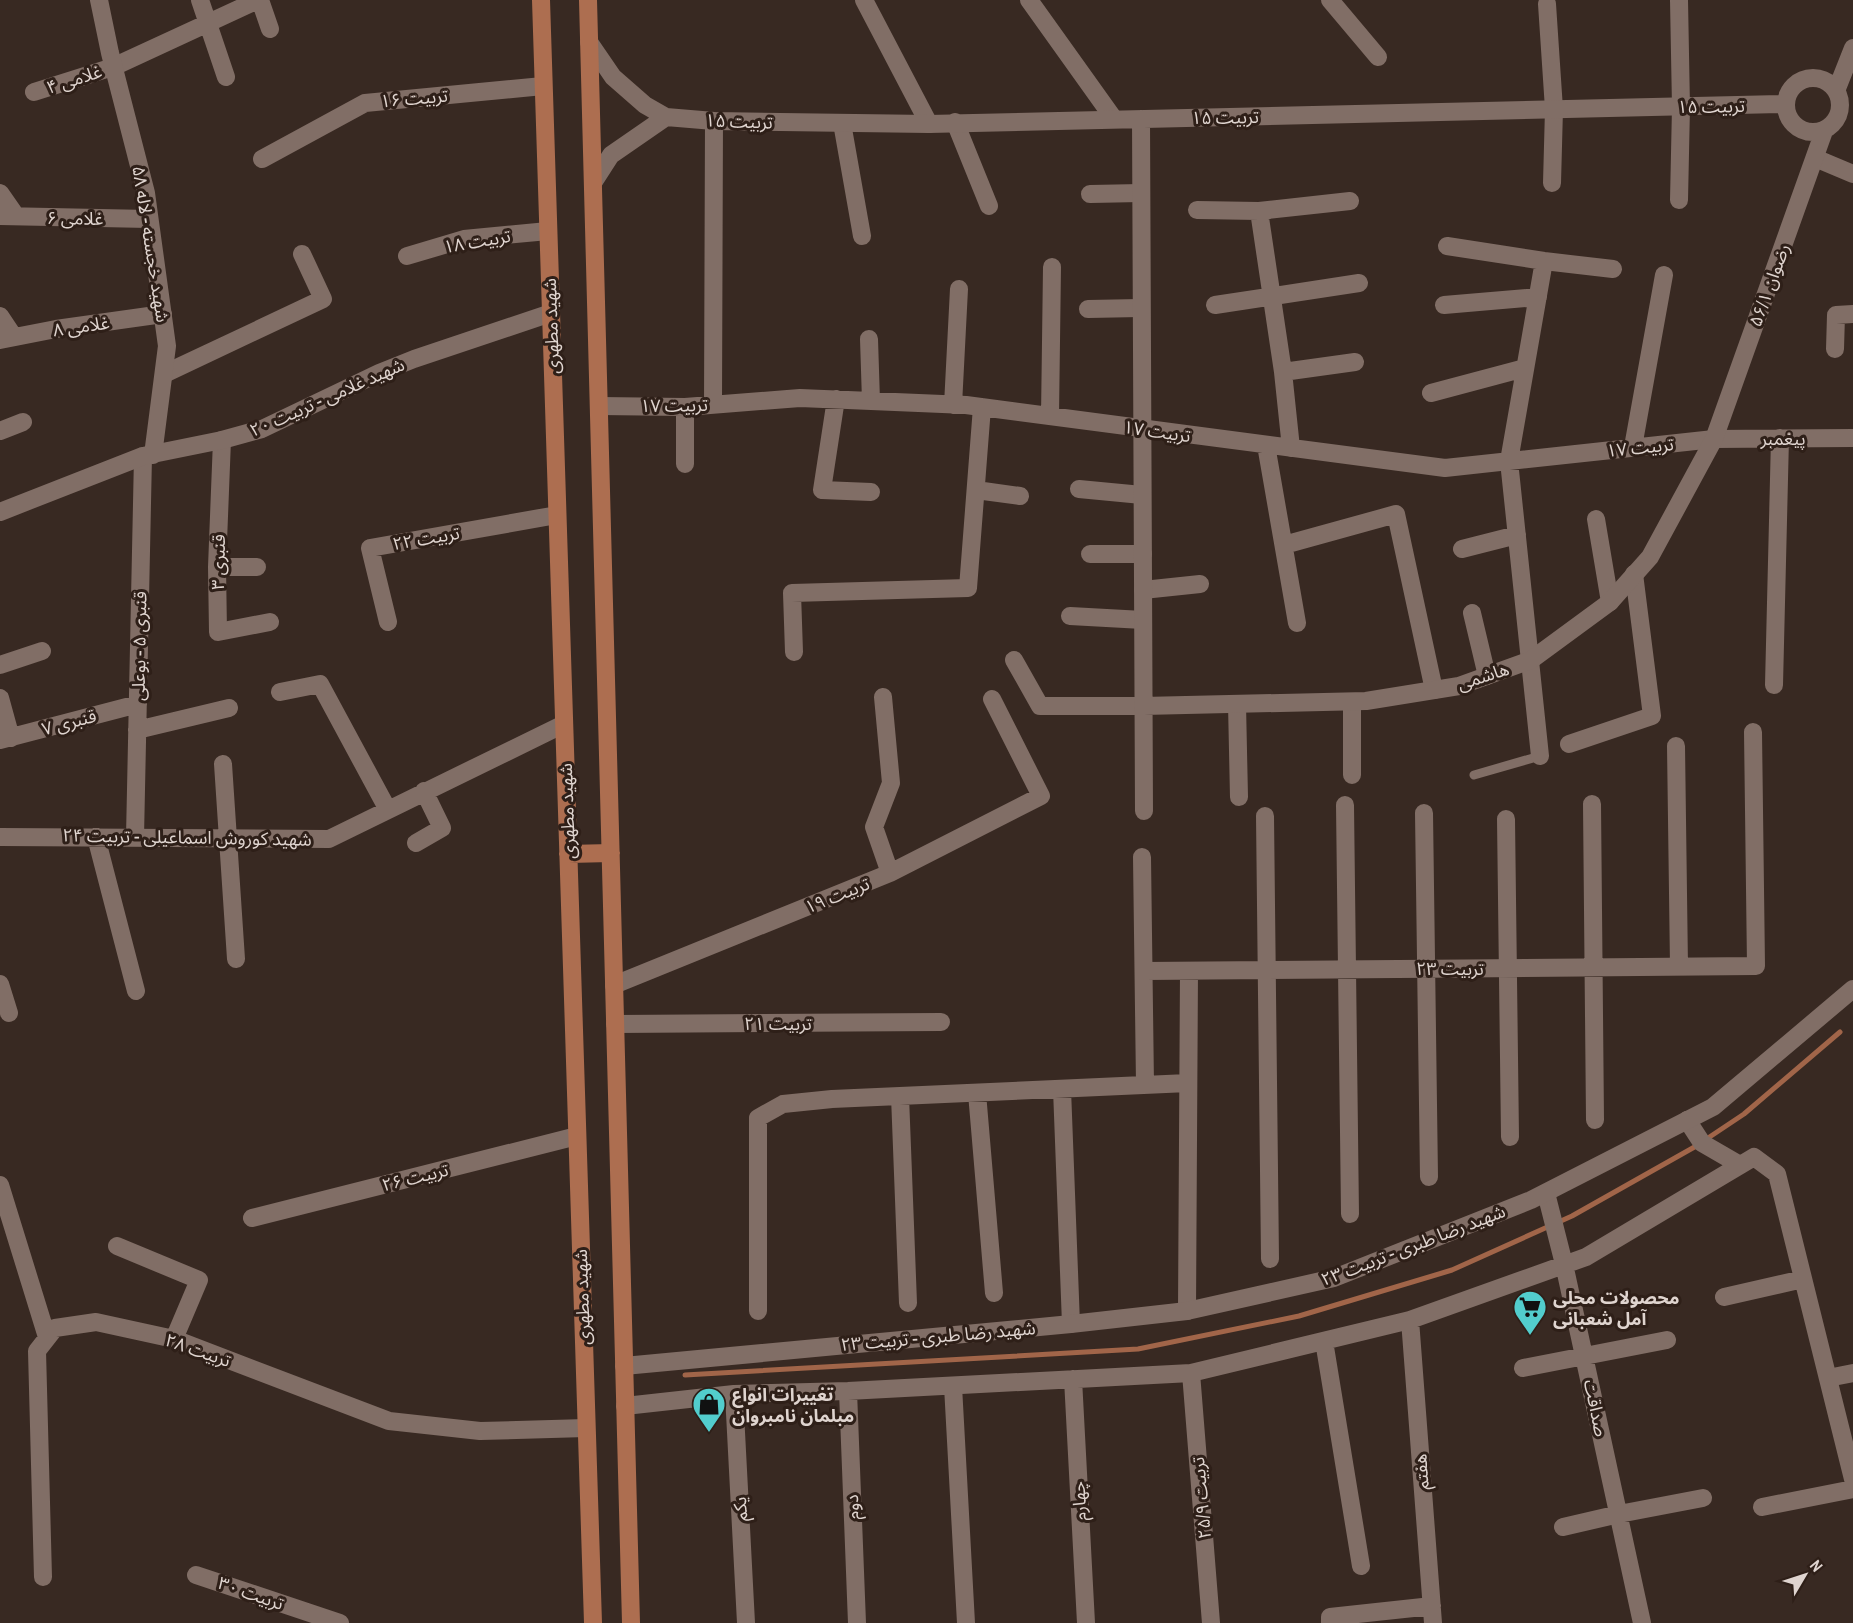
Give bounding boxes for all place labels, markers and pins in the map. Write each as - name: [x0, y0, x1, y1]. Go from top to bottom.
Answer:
- place label: محصولات محلی آمل شعبانی: [1553, 1285, 1680, 1331]
- supermarket icon: محصولات محلی آمل شعبانی: [1512, 1289, 1548, 1336]
- place label: تغییرات انواع مبلمان نامبروان: [732, 1382, 854, 1428]
- shop icon: تغییرات انواع مبلمان نامبروان: [691, 1386, 727, 1433]

